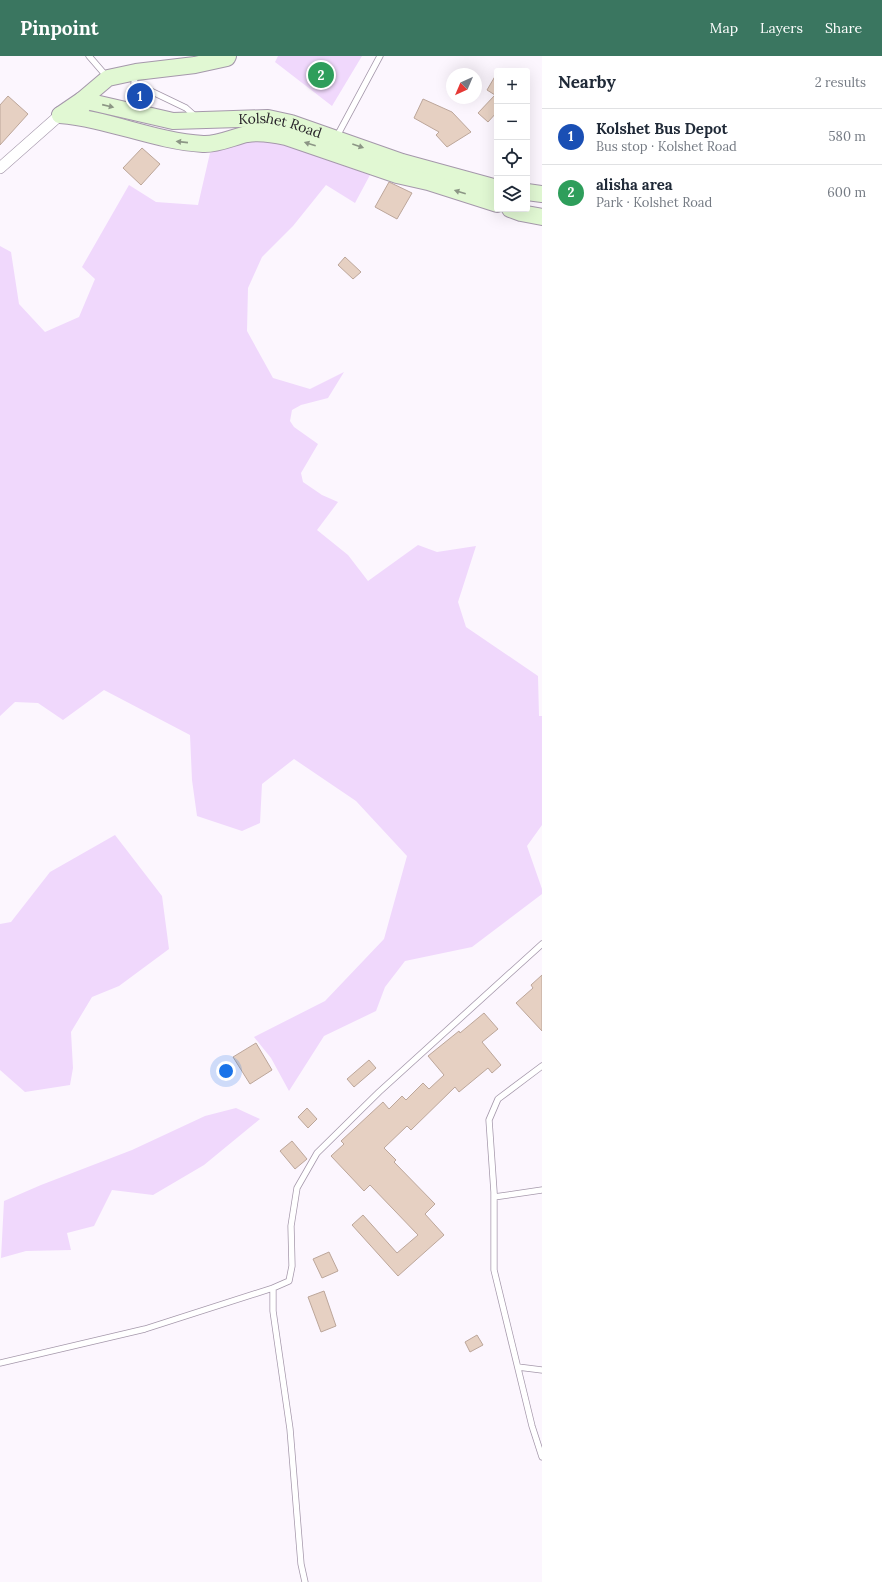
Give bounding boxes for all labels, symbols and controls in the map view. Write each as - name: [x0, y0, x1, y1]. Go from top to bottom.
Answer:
- text: Pinpoint: [20, 16, 99, 40]
- text: Map: [710, 19, 738, 37]
- text: Layers: [760, 19, 803, 37]
- text: Share: [825, 19, 862, 37]
- pin: 2: [308, 60, 334, 90]
- north arrow: [446, 68, 482, 104]
- map controls: [494, 68, 530, 212]
- button: +: [494, 68, 530, 104]
- text: Nearby: [558, 71, 616, 93]
- text: 2 results: [815, 74, 866, 91]
- pin: 1: [127, 81, 153, 111]
- one-way arrow: [103, 103, 115, 109]
- button: −: [494, 104, 530, 140]
- street label: Kolshet Road: [238, 109, 324, 142]
- text: Kolshet Bus Depot: [596, 119, 728, 138]
- text: 1: [568, 128, 574, 145]
- text: 580 m: [828, 128, 866, 145]
- text: Bus stop · Kolshet Road: [596, 138, 737, 155]
- one-way arrow: [176, 139, 188, 146]
- button: locate: [494, 140, 530, 176]
- one-way arrow: [303, 141, 315, 147]
- one-way arrow: [353, 144, 365, 150]
- text: alisha area: [596, 175, 673, 194]
- button: layers: [494, 176, 530, 212]
- text: 2: [568, 184, 574, 201]
- text: 600 m: [827, 184, 866, 201]
- one-way arrow: [454, 189, 466, 195]
- text: Park · Kolshet Road: [596, 194, 712, 211]
- your location: [216, 1061, 236, 1081]

